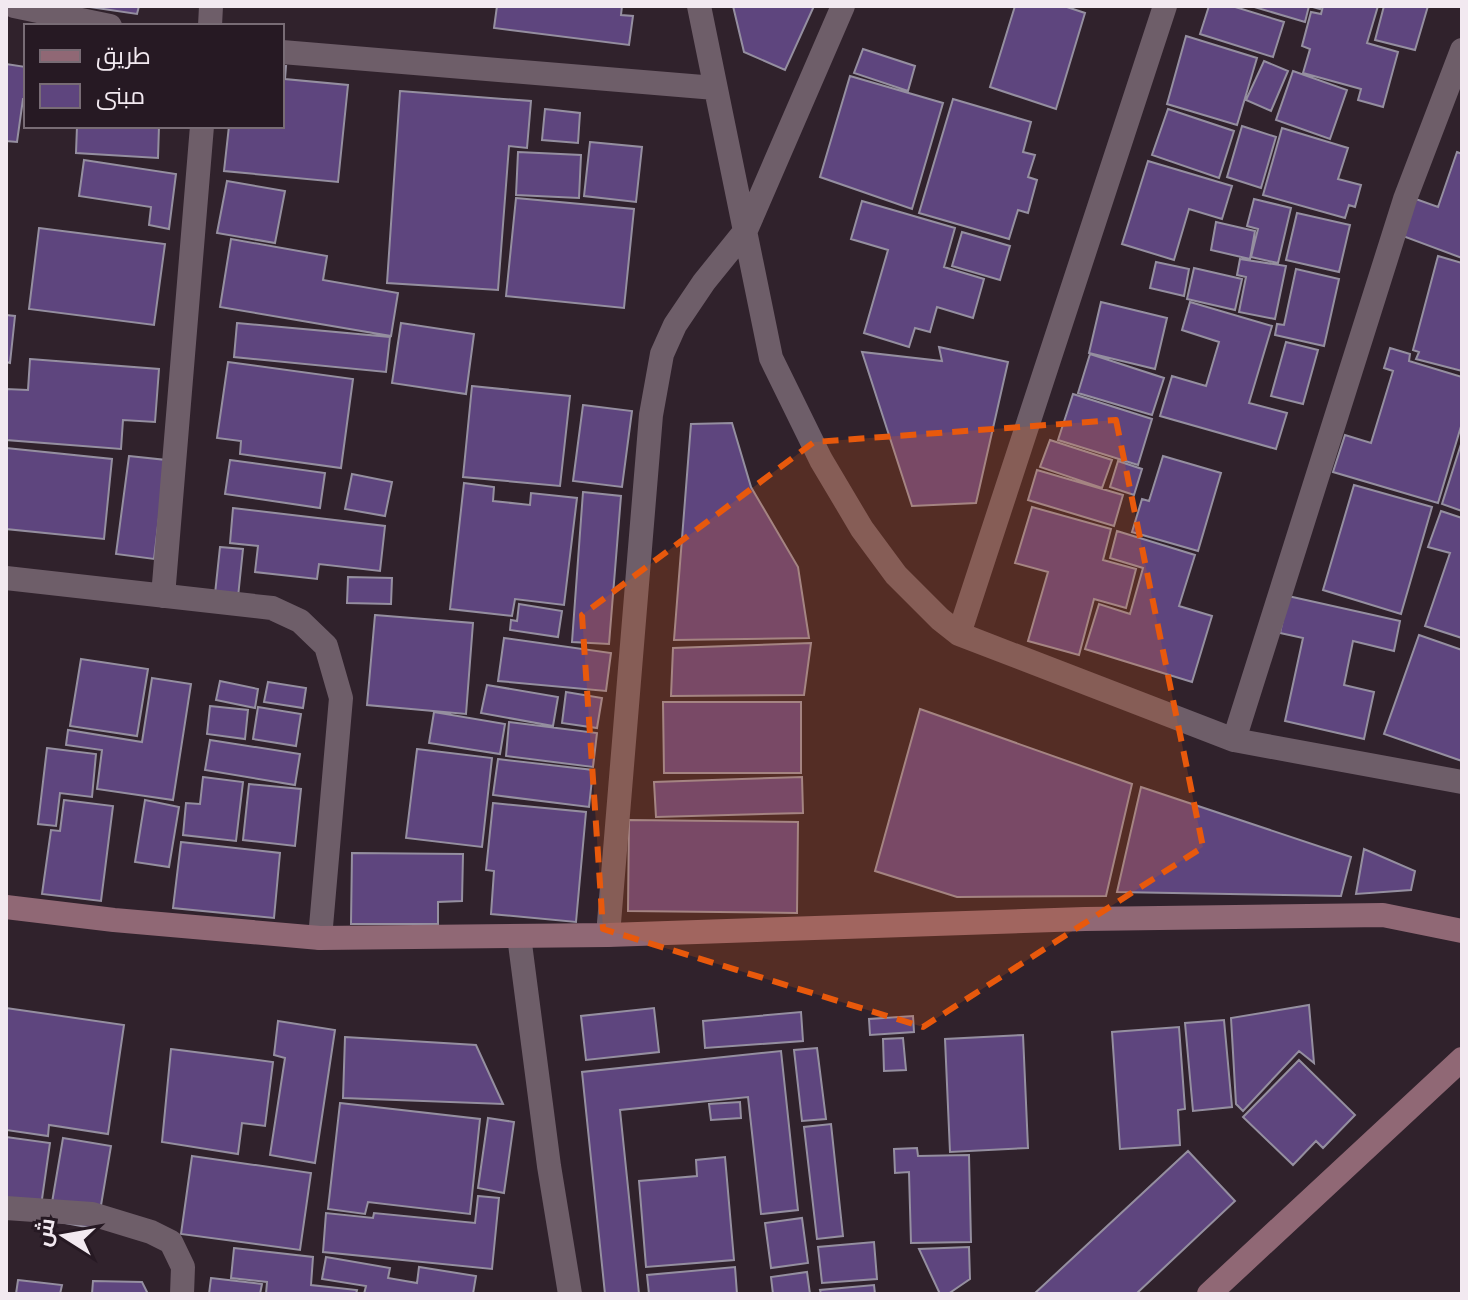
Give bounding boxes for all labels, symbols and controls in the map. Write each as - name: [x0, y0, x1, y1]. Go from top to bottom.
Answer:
- legend: [24, 24, 284, 128]
- text: طريق: [96, 42, 151, 71]
- text: مبنى: [96, 82, 145, 110]
- north arrow: [24, 1196, 104, 1276]
- text: ش: [30, 1216, 61, 1249]

